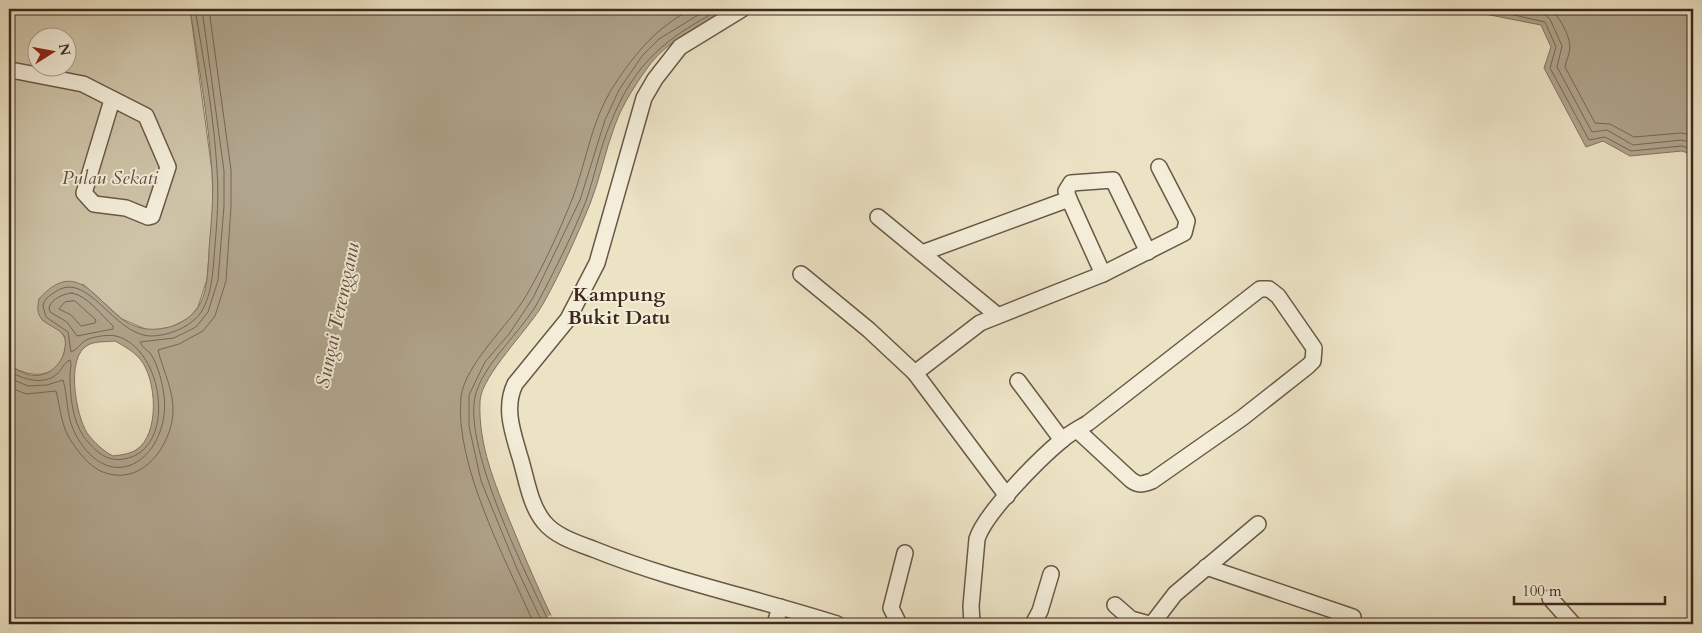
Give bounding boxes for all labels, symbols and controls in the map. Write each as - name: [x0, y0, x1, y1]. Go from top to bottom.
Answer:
- north arrow: [28, 28, 78, 78]
- text: N: [54, 42, 75, 57]
- park label: Pulau Sekati: [62, 165, 159, 191]
- water label: Sungai Terengganu: [309, 240, 366, 390]
- district label: Kampung Bukit Datu: [567, 281, 671, 331]
- scale bar: [1514, 573, 1666, 605]
- text: 100 m: [1522, 581, 1562, 601]

